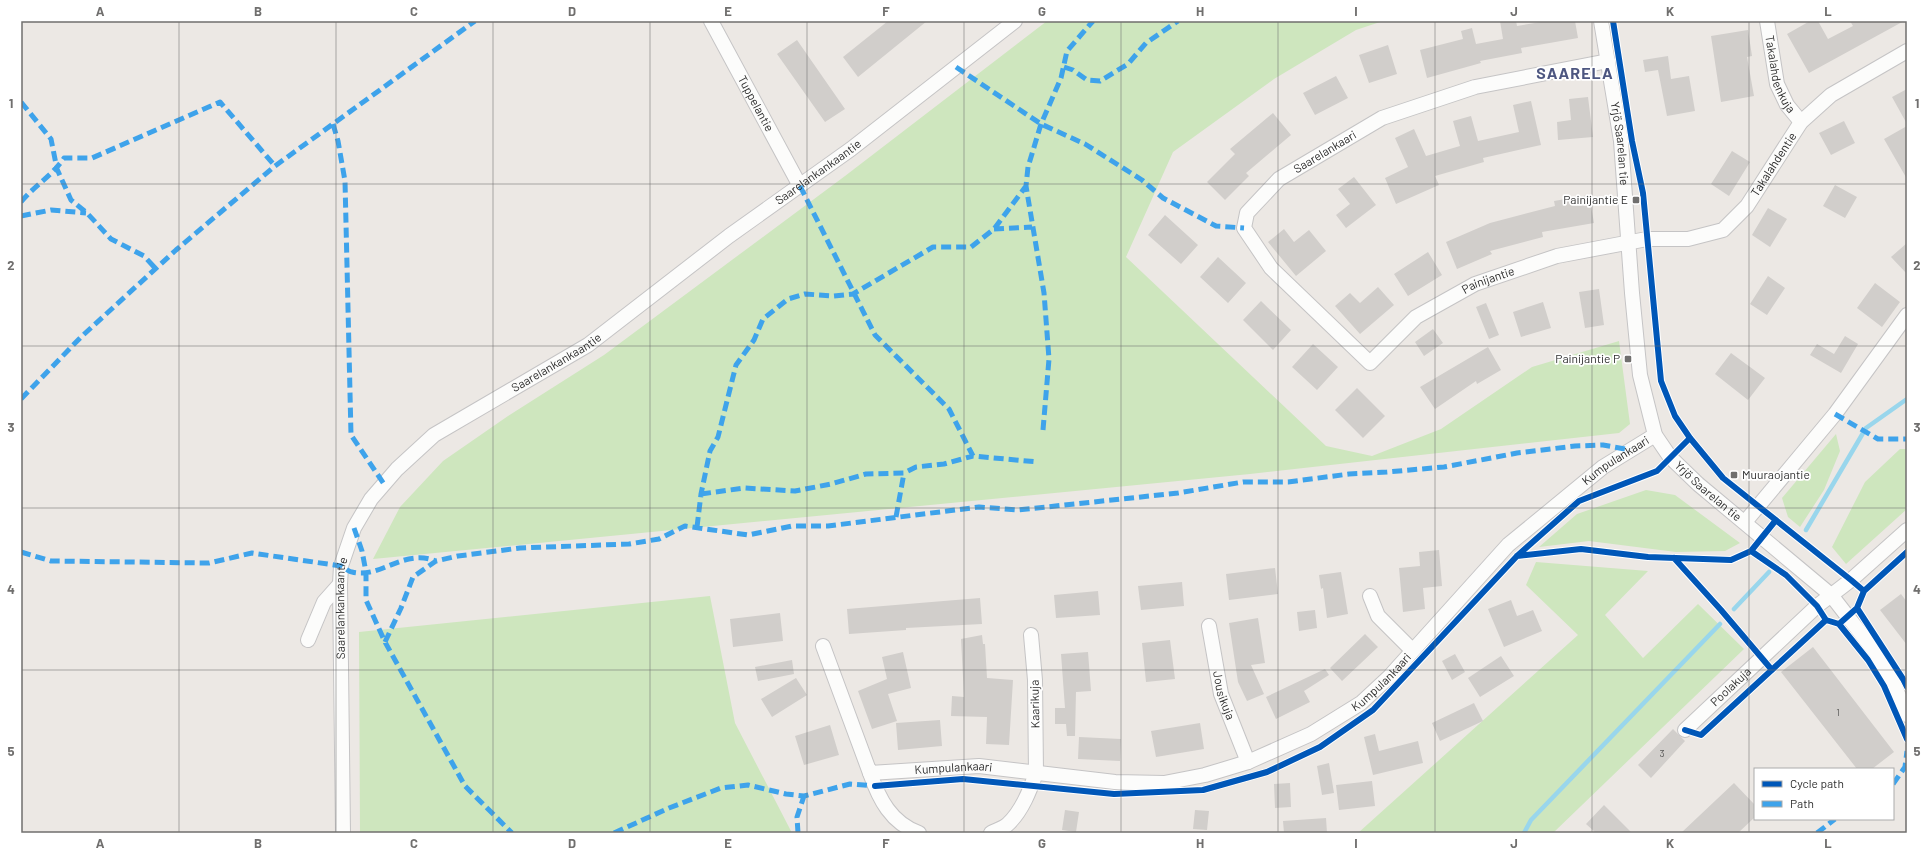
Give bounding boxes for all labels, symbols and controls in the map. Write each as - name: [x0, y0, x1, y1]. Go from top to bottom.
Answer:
- text: A: [96, 3, 105, 19]
- text: B: [254, 3, 262, 19]
- text: C: [410, 3, 418, 19]
- text: D: [568, 3, 576, 19]
- text: E: [724, 3, 732, 19]
- text: F: [882, 3, 890, 19]
- text: G: [1038, 3, 1046, 19]
- text: H: [1196, 3, 1204, 19]
- text: I: [1354, 3, 1358, 19]
- text: J: [1510, 3, 1518, 19]
- text: K: [1666, 3, 1674, 19]
- text: L: [1824, 3, 1832, 19]
- street label: Takalahdenkuja: [1763, 34, 1799, 115]
- district label: SAARELA: [1536, 63, 1614, 82]
- street label: Tuppelantie: [736, 73, 777, 134]
- text: 1: [9, 95, 13, 111]
- text: 1: [1915, 95, 1919, 111]
- street label: Yrjö Saarelan tie: [1609, 101, 1632, 186]
- street label: Saarelankaari: [1290, 127, 1358, 175]
- street label: Takalahdentie: [1747, 129, 1799, 199]
- street label: Saarelankankaantie: [772, 136, 863, 207]
- place label: Painijantie E: [1563, 192, 1628, 206]
- marker: Painijantie E: [1631, 195, 1641, 205]
- text: 2: [7, 257, 15, 273]
- text: 2: [1913, 257, 1921, 273]
- street label: Painijantie: [1459, 263, 1516, 296]
- street label: Saarelankankaantie: [509, 329, 604, 394]
- place label: Painijantie P: [1555, 351, 1620, 365]
- marker: Painijantie P: [1623, 354, 1633, 364]
- text: 3: [7, 419, 15, 435]
- text: 3: [1913, 419, 1921, 435]
- street label: Kumpulankaari: [1579, 432, 1651, 487]
- street label: Yrjö Saarelan tie: [1672, 458, 1745, 523]
- place label: Muuraojantie: [1742, 467, 1810, 481]
- marker: Muuraojantie: [1729, 470, 1739, 480]
- street label: Saarelankankaantie: [332, 555, 350, 659]
- text: 4: [7, 581, 15, 597]
- text: 4: [1913, 581, 1921, 597]
- street label: Kumpulankaari: [1348, 650, 1413, 713]
- street label: Poolakuja: [1707, 664, 1753, 709]
- street label: Jousikuja: [1211, 670, 1238, 721]
- street label: Kaarikuja: [1027, 680, 1041, 728]
- house number: 1: [1836, 706, 1840, 718]
- text: 5: [7, 743, 15, 759]
- text: 5: [1913, 743, 1921, 759]
- house number: 3: [1659, 747, 1665, 759]
- street label: Kumpulankaari: [914, 758, 993, 776]
- legend: [1754, 768, 1894, 820]
- text: Cycle path: [1790, 776, 1844, 790]
- text: Path: [1790, 796, 1814, 810]
- text: A: [96, 835, 105, 851]
- text: B: [254, 835, 262, 851]
- text: C: [410, 835, 418, 851]
- text: D: [568, 835, 576, 851]
- text: E: [724, 835, 732, 851]
- text: F: [882, 835, 890, 851]
- text: G: [1038, 835, 1046, 851]
- text: H: [1196, 835, 1204, 851]
- text: I: [1354, 835, 1358, 851]
- text: J: [1510, 835, 1518, 851]
- text: K: [1666, 835, 1674, 851]
- text: L: [1824, 835, 1832, 851]

